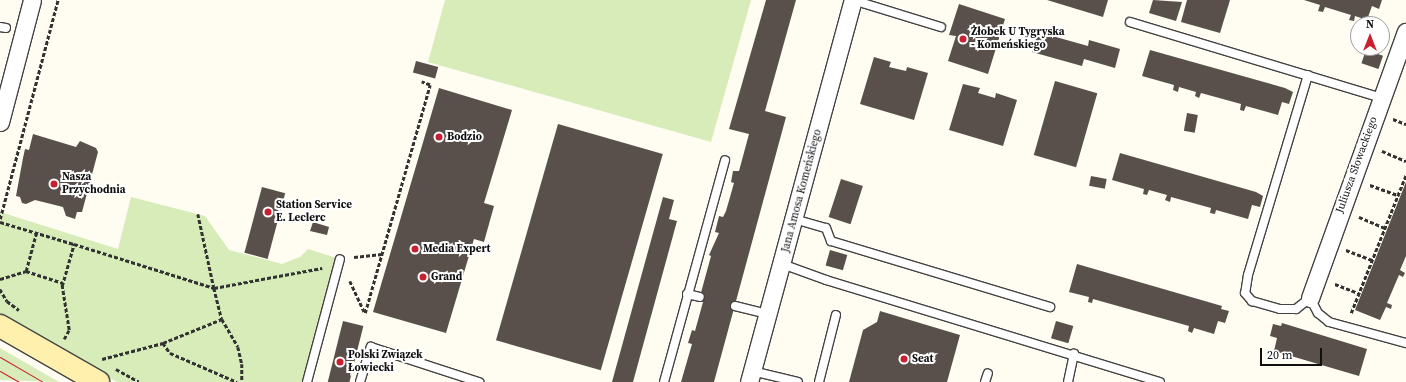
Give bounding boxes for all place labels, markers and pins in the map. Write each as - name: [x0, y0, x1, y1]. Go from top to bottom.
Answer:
- place label: Żłobek U Tygryska - Komeńskiego: [971, 26, 1065, 52]
- marker: Żłobek U Tygryska - Komeńskiego: [958, 34, 968, 44]
- place label: Bodzio: [447, 130, 482, 144]
- marker: Bodzio: [434, 132, 444, 142]
- place label: Nasza Przychodnia: [62, 171, 126, 197]
- marker: Nasza Przychodnia: [49, 179, 59, 189]
- place label: Station Service E. Leclerc: [276, 199, 352, 225]
- marker: Station Service E. Leclerc: [263, 207, 273, 217]
- place label: Media Expert: [423, 242, 491, 256]
- marker: Media Expert: [410, 244, 420, 254]
- place label: Grand: [431, 270, 462, 284]
- marker: Grand: [418, 272, 428, 282]
- place label: Polski Związek Łowiecki: [348, 349, 423, 375]
- place label: Seat: [912, 352, 933, 366]
- marker: Seat: [899, 354, 909, 364]
- marker: Polski Związek Łowiecki: [335, 357, 345, 367]

